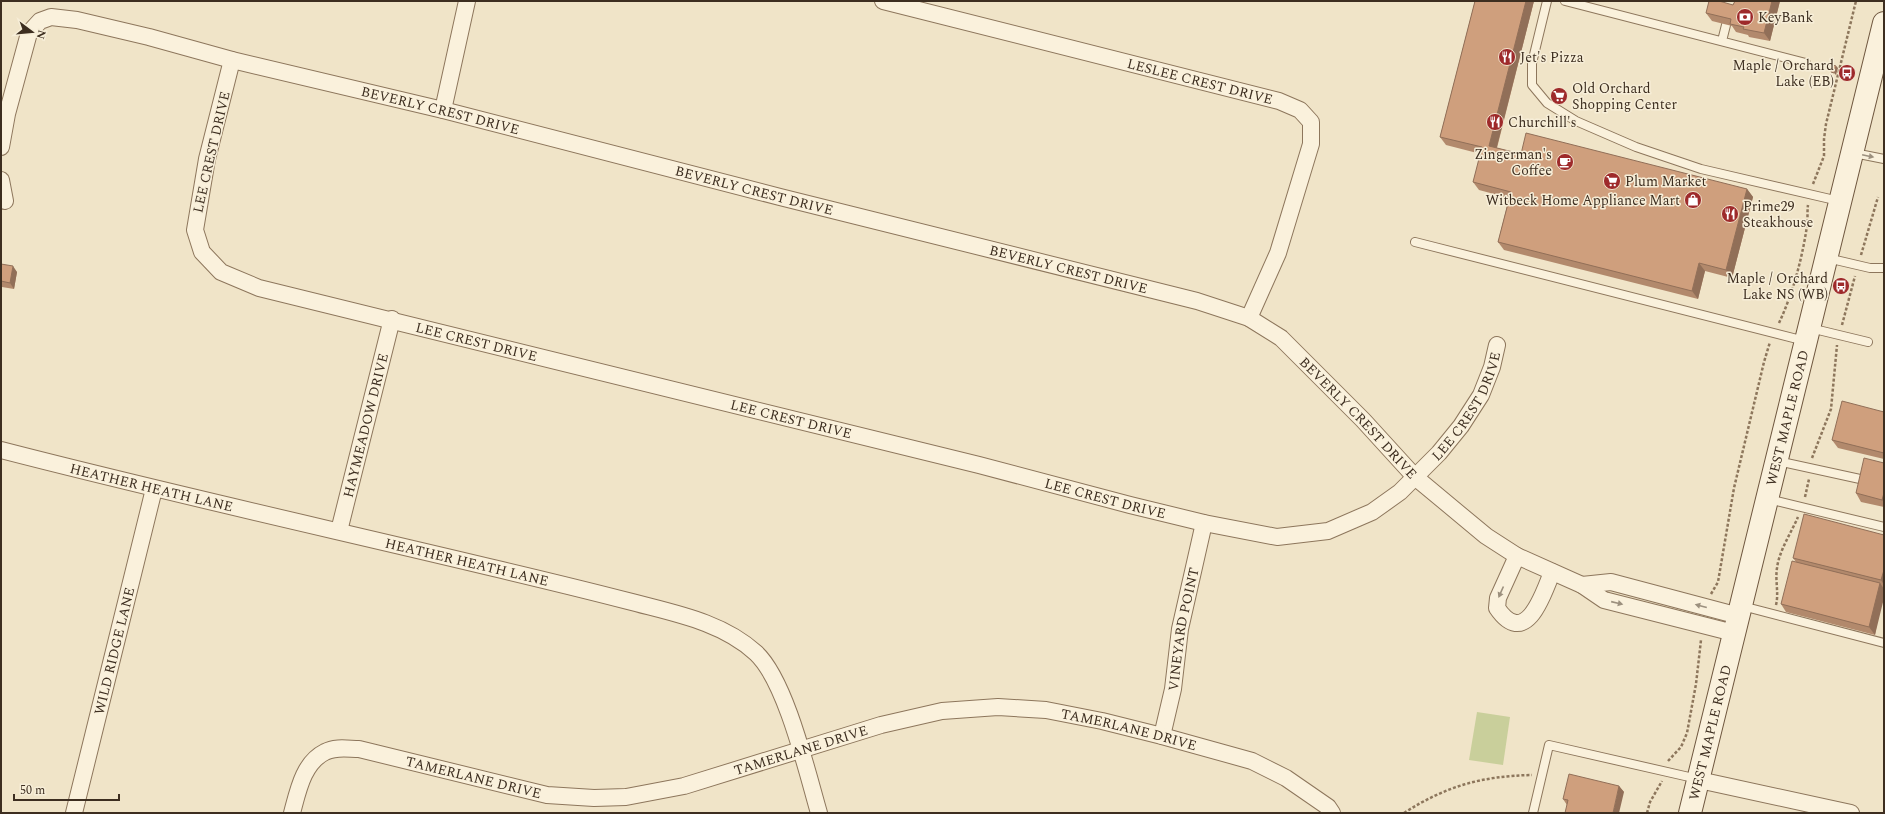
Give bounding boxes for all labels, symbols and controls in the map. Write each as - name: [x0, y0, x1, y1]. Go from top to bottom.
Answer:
- bank icon: KeyBank: [1735, 7, 1755, 27]
- place label: KeyBank: [1758, 7, 1813, 28]
- north arrow: [12, 12, 52, 52]
- text: N: [32, 28, 51, 41]
- restaurant icon: Jet's Pizza: [1497, 47, 1517, 67]
- place label: Jet's Pizza: [1520, 47, 1584, 68]
- street label: LESLEE CREST DRIVE: [1125, 53, 1275, 110]
- place label: Maple / Orchard Lake (EB): [1733, 55, 1834, 92]
- bus stop icon: Maple / Orchard Lake (EB): [1837, 63, 1857, 83]
- place label: Old Orchard Shopping Center: [1572, 78, 1677, 115]
- street label: BEVERLY CREST DRIVE: [359, 81, 522, 140]
- supermarket icon: Old Orchard Shopping Center: [1549, 86, 1569, 106]
- street label: LEE CREST DRIVE: [187, 89, 236, 215]
- restaurant icon: Churchill's: [1485, 112, 1505, 132]
- place label: Churchill's: [1508, 112, 1577, 133]
- place label: Zingerman's Coffee: [1474, 144, 1552, 181]
- cafe icon: Zingerman's Coffee: [1555, 152, 1575, 172]
- one-way arrow: [1862, 154, 1875, 160]
- street label: BEVERLY CREST DRIVE: [673, 160, 835, 221]
- supermarket icon: Plum Market: [1602, 171, 1622, 191]
- place label: Plum Market: [1625, 171, 1707, 192]
- place label: Witbeck Home Appliance Mart: [1486, 190, 1680, 211]
- shop icon: Witbeck Home Appliance Mart: [1683, 190, 1703, 210]
- place label: Prime29 Steakhouse: [1743, 196, 1813, 233]
- restaurant icon: Prime29 Steakhouse: [1720, 204, 1740, 224]
- street label: BEVERLY CREST DRIVE: [987, 240, 1150, 299]
- place label: Maple / Orchard Lake NS (WB): [1727, 268, 1828, 305]
- bus stop icon: Maple / Orchard Lake NS (WB): [1831, 276, 1851, 296]
- street label: LEE CREST DRIVE: [413, 317, 539, 367]
- street label: WEST MAPLE ROAD: [1761, 348, 1814, 488]
- street label: LEE CREST DRIVE: [1427, 350, 1506, 466]
- street label: HAYMEADOW DRIVE: [338, 351, 394, 500]
- street label: BEVERLY CREST DRIVE: [1294, 352, 1422, 484]
- street label: LEE CREST DRIVE: [728, 394, 854, 444]
- street label: HEATHER HEATH LANE: [67, 458, 235, 518]
- street label: LEE CREST DRIVE: [1042, 473, 1168, 524]
- street label: HEATHER HEATH LANE: [383, 533, 551, 592]
- street label: VINEYARD POINT: [1163, 565, 1205, 692]
- street label: WILD RIDGE LANE: [89, 585, 140, 717]
- one-way arrow: [1497, 586, 1503, 598]
- one-way arrow: [1610, 600, 1623, 606]
- one-way arrow: [1695, 602, 1707, 608]
- street label: WEST MAPLE ROAD: [1684, 663, 1737, 803]
- street label: TAMERLANE DRIVE: [1059, 703, 1199, 756]
- street label: TAMERLANE DRIVE: [731, 720, 870, 781]
- street label: TAMERLANE DRIVE: [403, 751, 543, 804]
- scale bar: [14, 776, 119, 802]
- text: 50 m: [20, 781, 45, 800]

